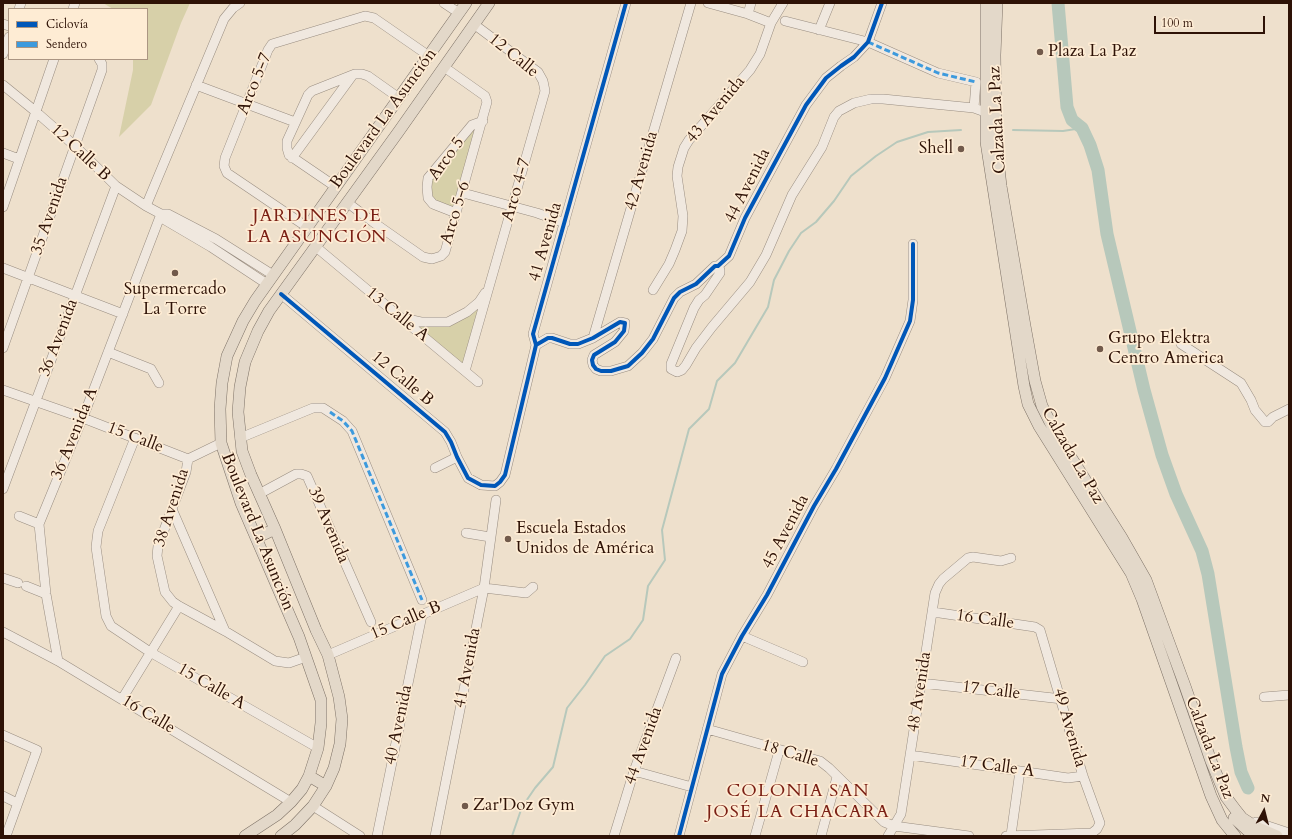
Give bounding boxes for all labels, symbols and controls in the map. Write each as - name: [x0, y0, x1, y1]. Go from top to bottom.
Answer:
- legend: [8, 8, 148, 60]
- scale bar: [1156, 8, 1267, 34]
- text: 100 m: [1161, 15, 1193, 31]
- text: Ciclovía: [46, 16, 88, 32]
- street label: 12 Calle: [484, 30, 542, 82]
- text: Sendero: [46, 36, 87, 52]
- place label: Plaza La Paz: [1048, 42, 1136, 62]
- street label: Boulevard La Asunción: [326, 45, 442, 193]
- marker: Plaza La Paz: [1035, 47, 1045, 57]
- street label: Arco 5-7: [233, 50, 277, 118]
- street label: Calzada La Paz: [985, 66, 1011, 174]
- street label: 43 Avenida: [682, 72, 750, 148]
- street label: 12 Calle B: [46, 120, 114, 186]
- street label: 42 Avenida: [621, 129, 663, 213]
- street label: Arco 5: [424, 133, 470, 185]
- place label: Shell: [919, 139, 953, 159]
- marker: Shell: [956, 144, 966, 154]
- street label: 44 Avenida: [720, 145, 776, 227]
- street label: Arco 4-7: [498, 156, 536, 224]
- street label: 35 Avenida: [27, 174, 73, 258]
- street label: Arco 5-6: [437, 179, 475, 247]
- street label: 41 Avenida: [525, 200, 567, 284]
- district label: JARDINES DE LA ASUNCIÓN: [247, 206, 387, 248]
- marker: Supermercado La Torre: [170, 268, 180, 278]
- place label: Supermercado La Torre: [124, 280, 226, 320]
- street label: 13 Calle A: [361, 283, 433, 347]
- street label: 36 Avenida: [35, 296, 83, 380]
- place label: Grupo Elektra Centro America: [1108, 329, 1224, 369]
- marker: Grupo Elektra Centro America: [1095, 344, 1105, 354]
- street label: 12 Calle B: [367, 347, 437, 411]
- street label: 36 Avenida A: [47, 385, 103, 483]
- street label: Calzada La Paz: [1036, 404, 1108, 508]
- street label: 15 Calle: [104, 418, 166, 458]
- street label: Boulevard La Asunción: [216, 450, 298, 614]
- street label: 38 Avenida: [150, 466, 194, 550]
- street label: 39 Avenida: [303, 484, 353, 566]
- street label: 45 Avenida: [758, 491, 814, 573]
- place label: Escuela Estados Unidos de América: [516, 519, 654, 559]
- marker: Escuela Estados Unidos de América: [503, 534, 513, 544]
- street label: 15 Calle B: [368, 597, 444, 645]
- street label: 16 Calle: [955, 606, 1015, 634]
- street label: 41 Avenida: [450, 626, 486, 710]
- street label: 48 Avenida: [904, 650, 936, 734]
- street label: 15 Calle A: [173, 659, 249, 715]
- street label: 17 Calle: [961, 677, 1021, 705]
- street label: 40 Avenida: [381, 683, 417, 767]
- street label: 49 Avenida: [1048, 686, 1090, 770]
- street label: 16 Calle: [118, 691, 178, 739]
- street label: Calzada La Paz: [1180, 694, 1238, 802]
- street label: 44 Avenida: [621, 704, 667, 788]
- street label: 18 Calle: [759, 736, 821, 772]
- street label: 17 Calle A: [958, 752, 1036, 782]
- district label: COLONIA SAN JOSÉ LA CHACARA: [706, 781, 890, 824]
- north arrow: [1244, 791, 1284, 831]
- text: N: [1260, 791, 1271, 807]
- place label: Zar'Doz Gym: [473, 796, 575, 816]
- marker: Zar'Doz Gym: [460, 801, 470, 811]

